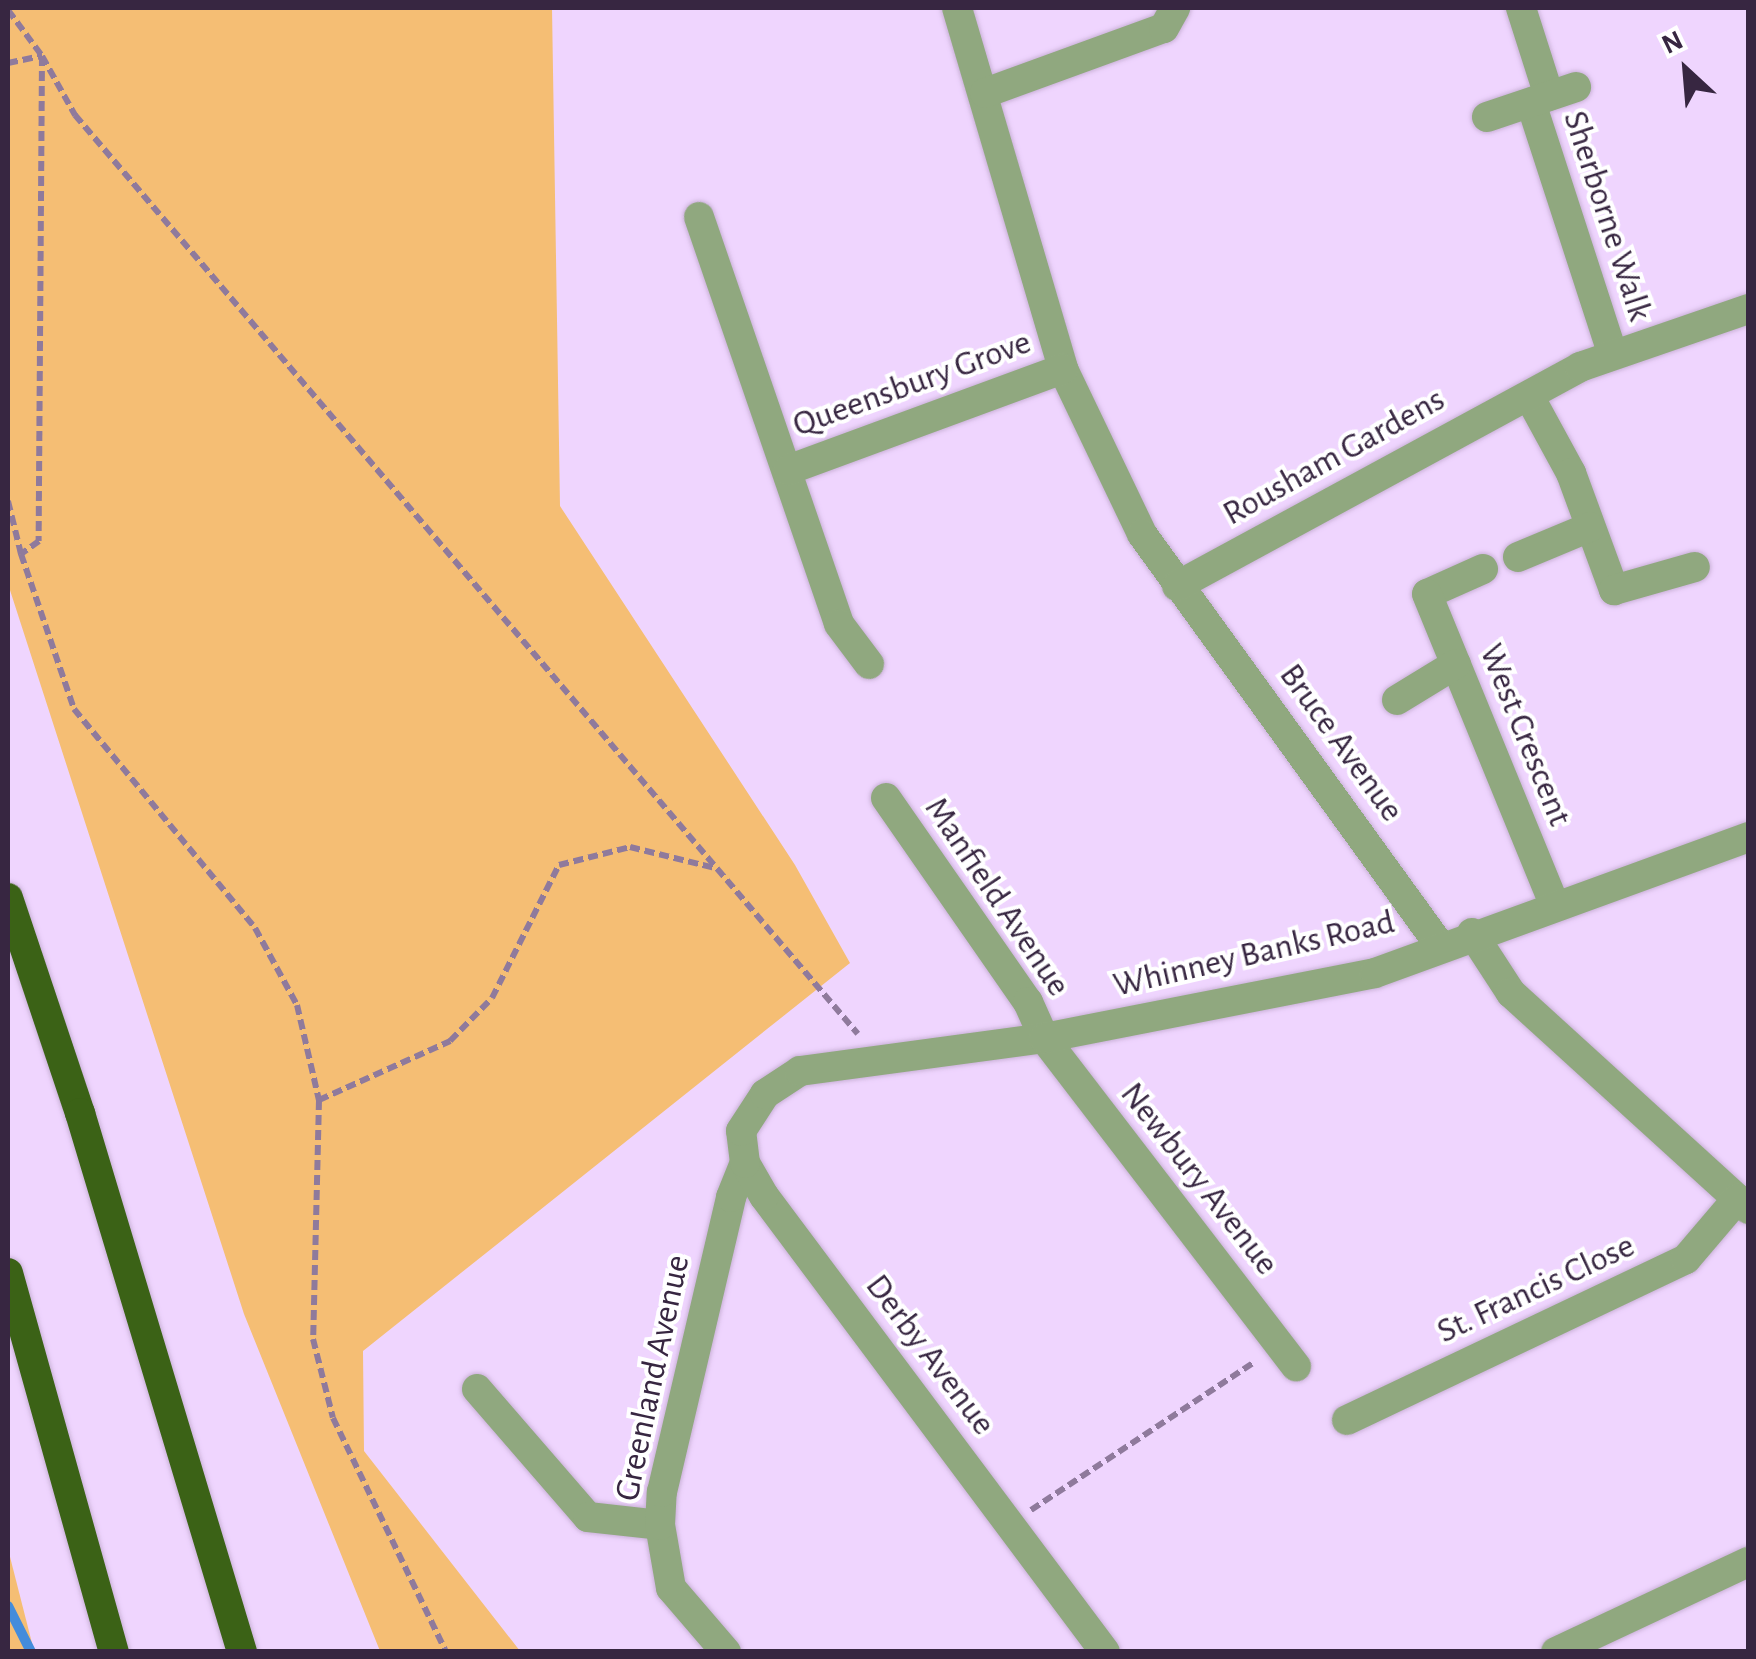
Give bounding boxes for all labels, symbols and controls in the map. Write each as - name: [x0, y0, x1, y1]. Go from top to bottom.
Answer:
- north arrow: [1636, 20, 1736, 120]
- text: N: [1658, 26, 1688, 60]
- street label: Sherborne Walk: [1553, 106, 1661, 326]
- street label: Queensbury Grove: [787, 321, 1037, 447]
- street label: Rousham Gardens: [1216, 379, 1452, 535]
- street label: West Crescent: [1469, 638, 1581, 832]
- street label: Bruce Avenue: [1270, 656, 1412, 830]
- street label: Manfield Avenue: [915, 790, 1079, 1004]
- street label: Whinney Banks Road: [1109, 901, 1399, 1007]
- street label: Newbury Avenue: [1111, 1074, 1287, 1284]
- street label: St. Francis Close: [1431, 1225, 1641, 1353]
- street label: Greenland Avenue: [606, 1251, 700, 1505]
- street label: Derby Avenue: [856, 1266, 1004, 1444]

